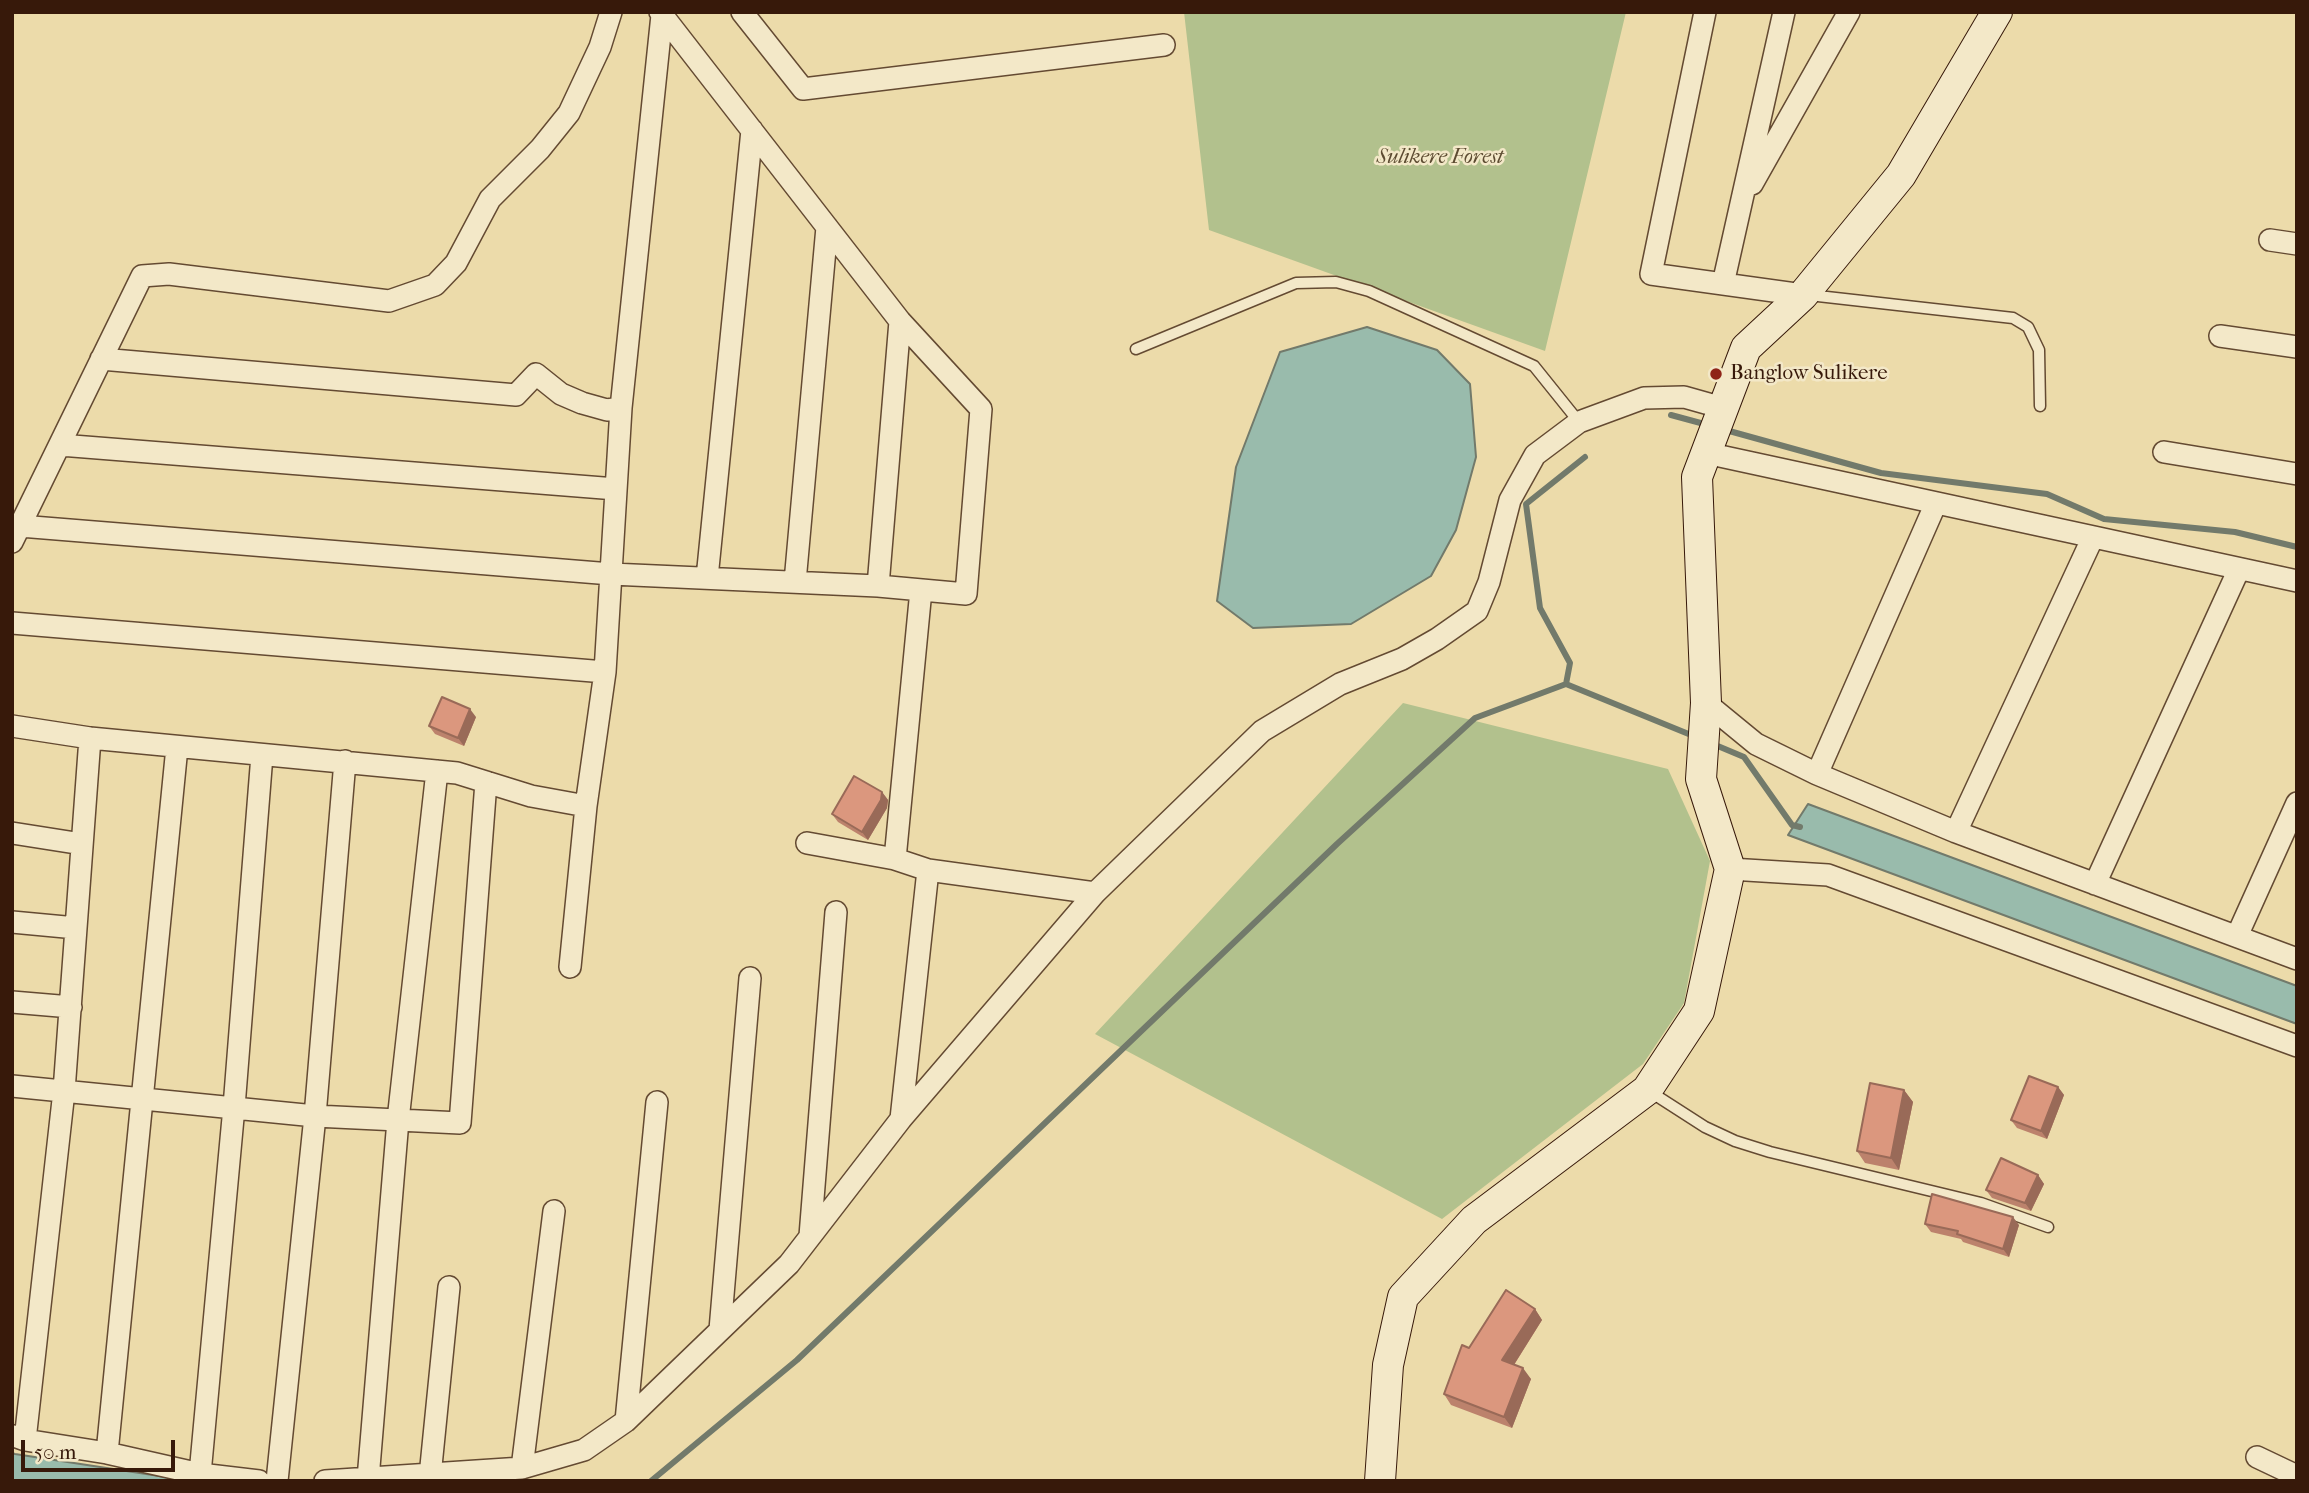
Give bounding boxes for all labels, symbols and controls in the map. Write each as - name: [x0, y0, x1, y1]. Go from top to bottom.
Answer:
- park label: Sulikere Forest: [1377, 145, 1503, 171]
- place label: Banglow Sulikere: [1730, 361, 1888, 387]
- marker: Banglow Sulikere: [1708, 366, 1724, 382]
- scale bar: [24, 1426, 178, 1470]
- text: 50 m: [34, 1440, 77, 1464]

